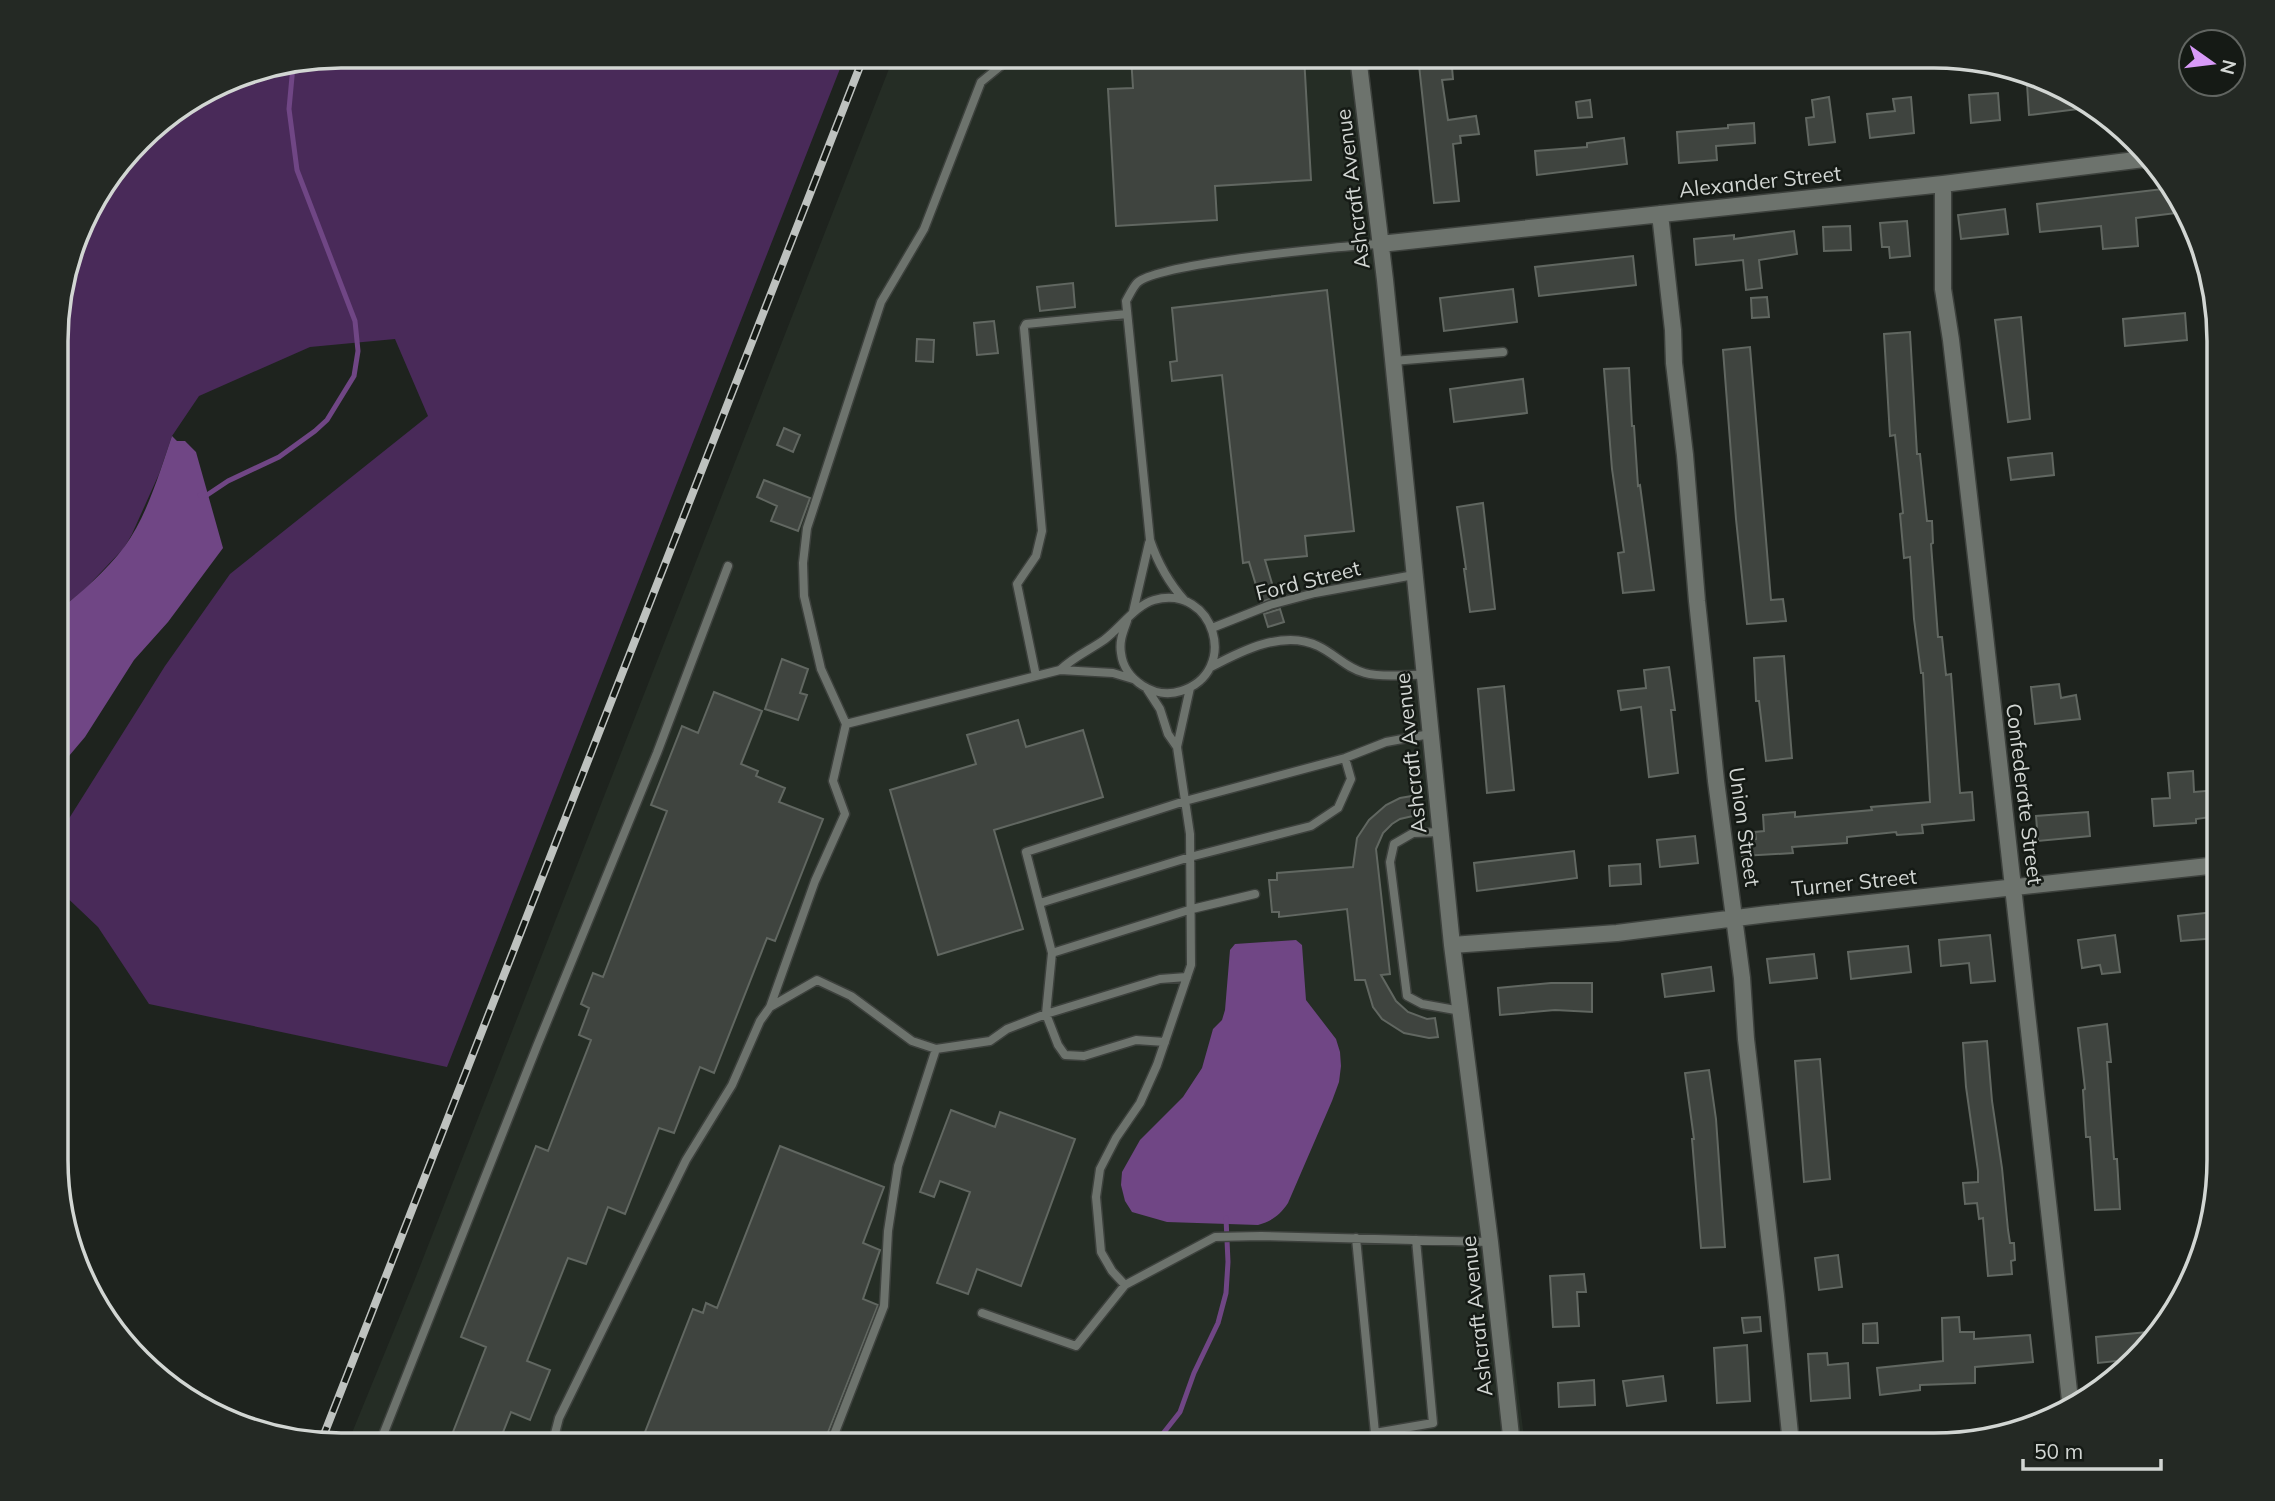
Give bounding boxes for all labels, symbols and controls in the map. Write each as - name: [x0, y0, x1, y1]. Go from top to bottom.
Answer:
- north arrow: [2177, 28, 2247, 98]
- text: N: [2215, 57, 2242, 77]
- street label: Ashcraft Avenue: [1329, 108, 1375, 271]
- street label: Alexander Street: [1677, 160, 1842, 202]
- street label: Ford Street: [1253, 554, 1363, 606]
- street label: Ashcraft Avenue: [1389, 672, 1431, 835]
- street label: Confederate Street: [2001, 702, 2049, 886]
- street label: Union Street: [1724, 765, 1766, 888]
- street label: Turner Street: [1790, 863, 1918, 902]
- street label: Ashcraft Avenue: [1455, 1235, 1497, 1398]
- scale bar: [2023, 1428, 2161, 1472]
- text: 50 m: [2034, 1438, 2083, 1464]

